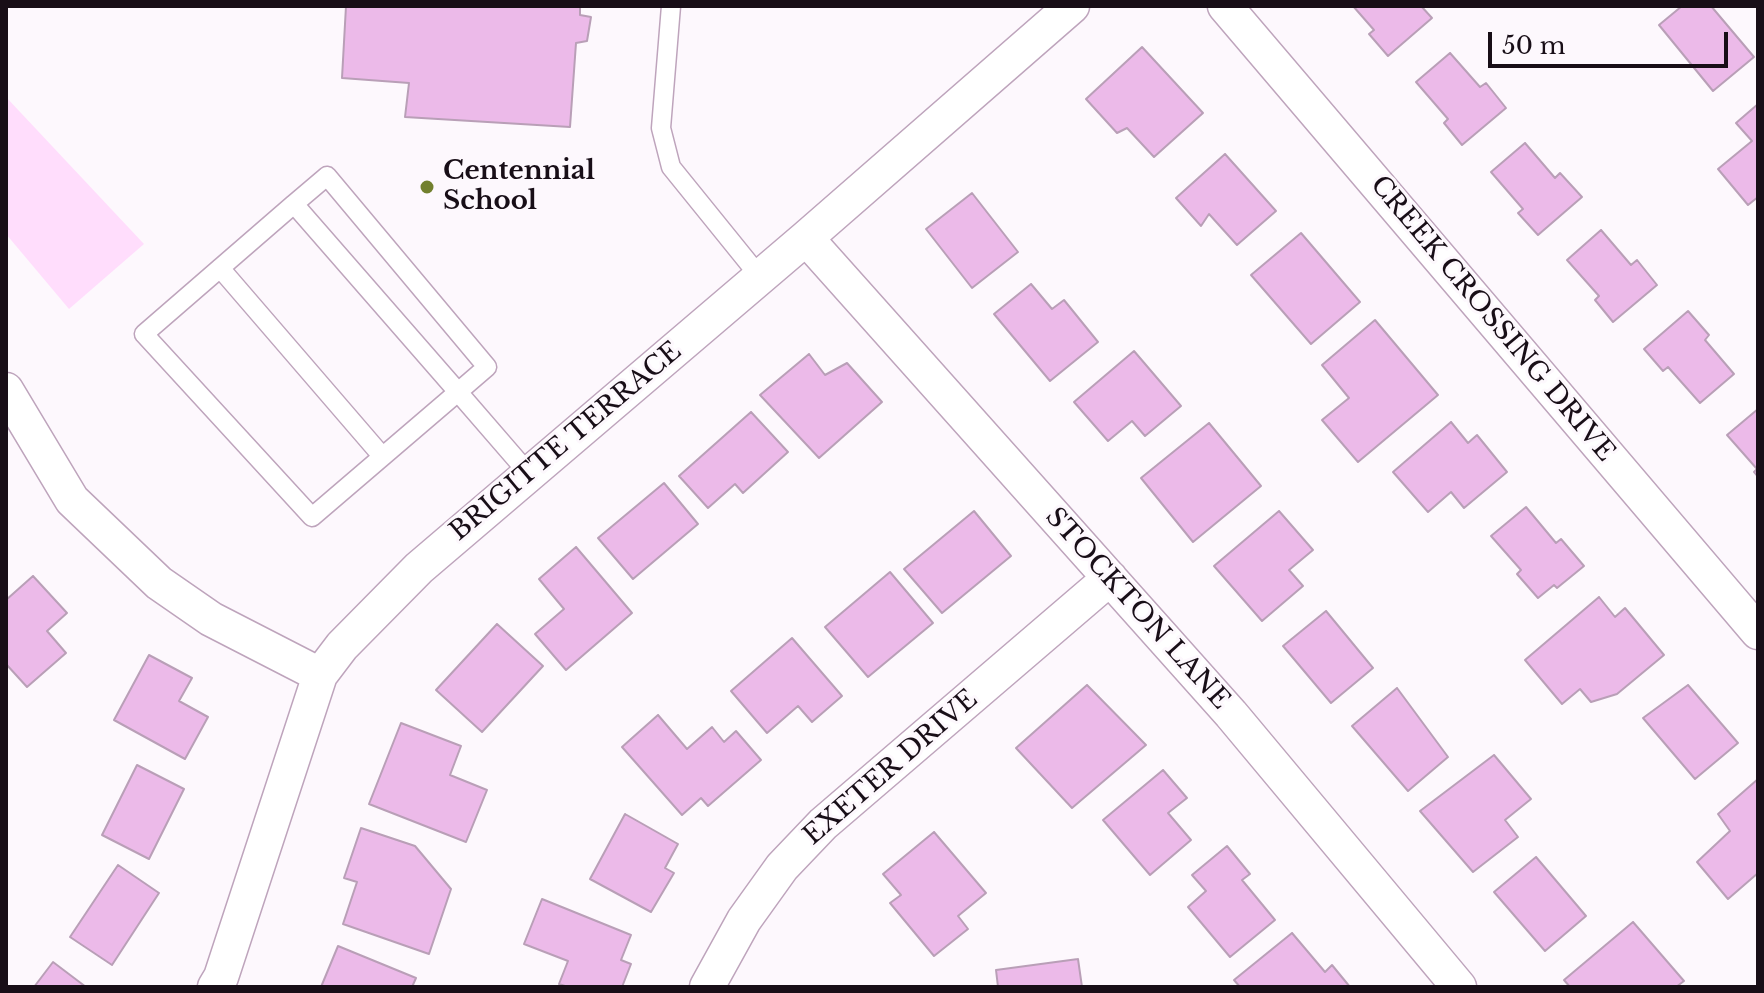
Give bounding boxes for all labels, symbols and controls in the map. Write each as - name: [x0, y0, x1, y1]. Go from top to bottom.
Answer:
- scale bar: [1492, 16, 1732, 66]
- text: 50 m: [1502, 31, 1565, 60]
- place label: Centennial School: [443, 156, 595, 218]
- street label: CREEK CROSSING DRIVE: [1363, 170, 1621, 468]
- marker: Centennial School: [418, 178, 436, 196]
- street label: BRIGITTE TERRACE: [444, 336, 688, 548]
- street label: STOCKTON LANE: [1038, 502, 1236, 716]
- street label: EXETER DRIVE: [798, 684, 984, 852]

